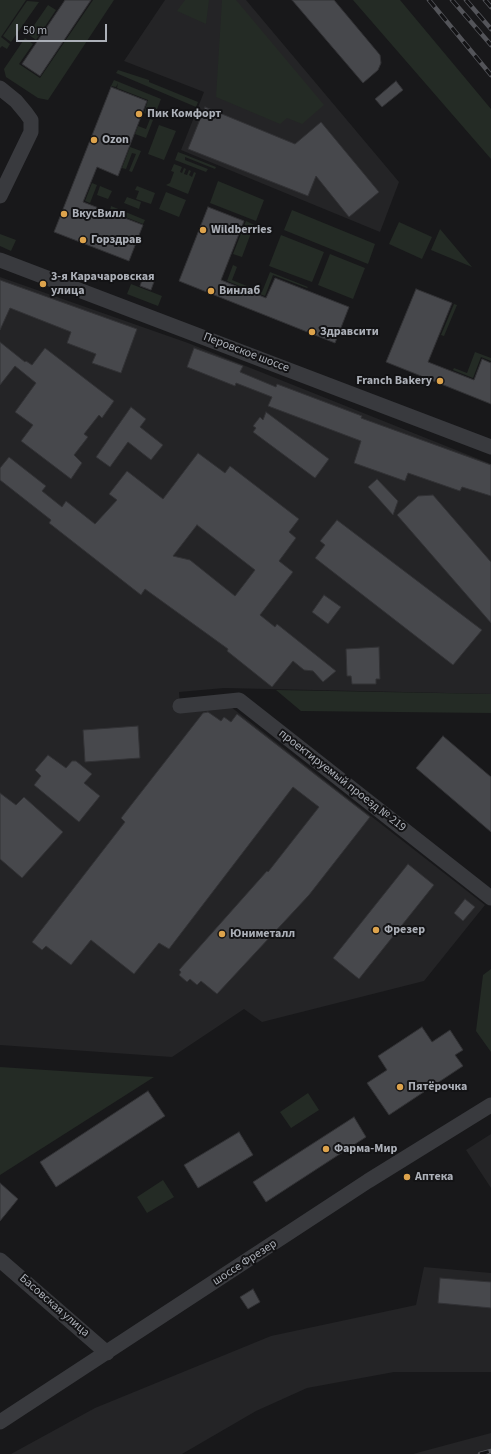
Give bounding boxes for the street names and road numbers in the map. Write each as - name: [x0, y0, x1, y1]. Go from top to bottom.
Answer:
- street label: Перовское шоссе: [201, 330, 291, 376]
- street label: проектируемый проезд № 219: [275, 727, 409, 835]
- street label: шоссе Фрезер: [210, 1237, 280, 1289]
- street label: Басовская улица: [16, 1272, 92, 1340]

